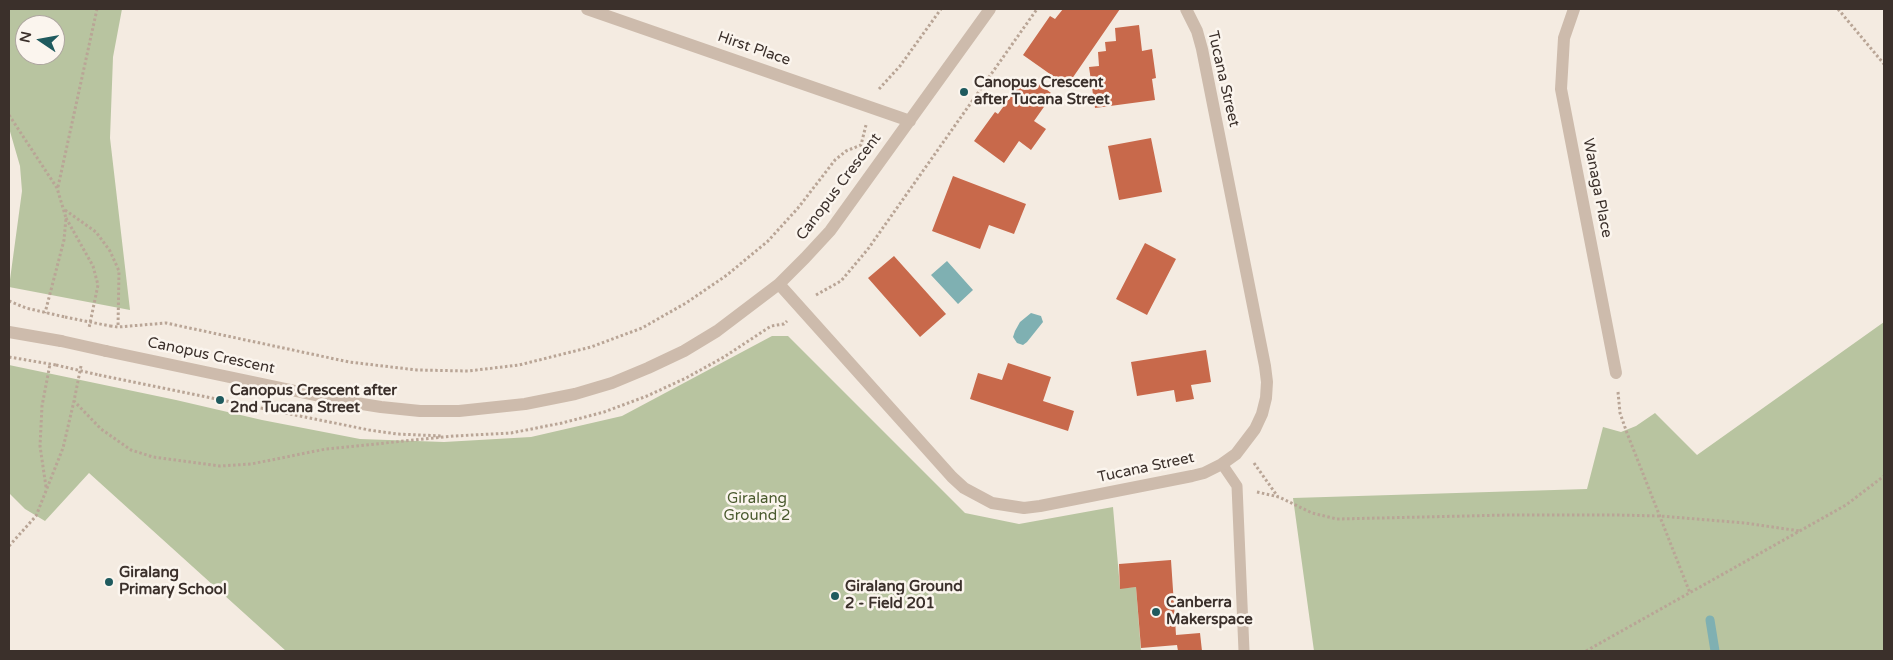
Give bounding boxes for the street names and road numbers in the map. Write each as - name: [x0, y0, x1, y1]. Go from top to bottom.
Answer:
- street label: Hirst Place: [715, 28, 793, 70]
- street label: Tucana Street: [1203, 29, 1243, 129]
- street label: Canopus Crescent: [793, 130, 885, 244]
- street label: Wanaga Place: [1579, 137, 1615, 239]
- street label: Canopus Crescent: [146, 334, 276, 378]
- street label: Tucana Street: [1096, 449, 1196, 487]

